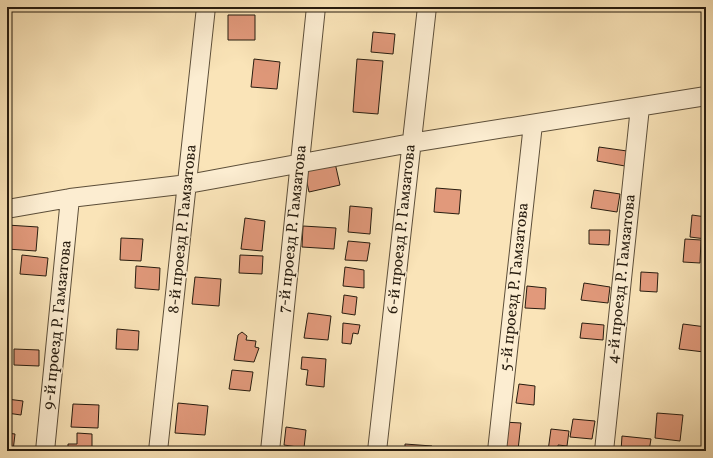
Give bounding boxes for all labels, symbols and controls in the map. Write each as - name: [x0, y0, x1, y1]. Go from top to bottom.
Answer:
- street label: 8-й проезд Р. Гамзатова: [163, 143, 203, 315]
- street label: 6-й проезд Р. Гамзатова: [382, 143, 422, 315]
- street label: 7-й проезд Р. Гамзатова: [273, 144, 313, 314]
- street label: 4-й проезд Р. Гамзатова: [602, 193, 642, 365]
- street label: 5-й проезд Р. Гамзатова: [495, 202, 535, 372]
- street label: 9-й проезд Р. Гамзатова: [38, 239, 78, 411]

